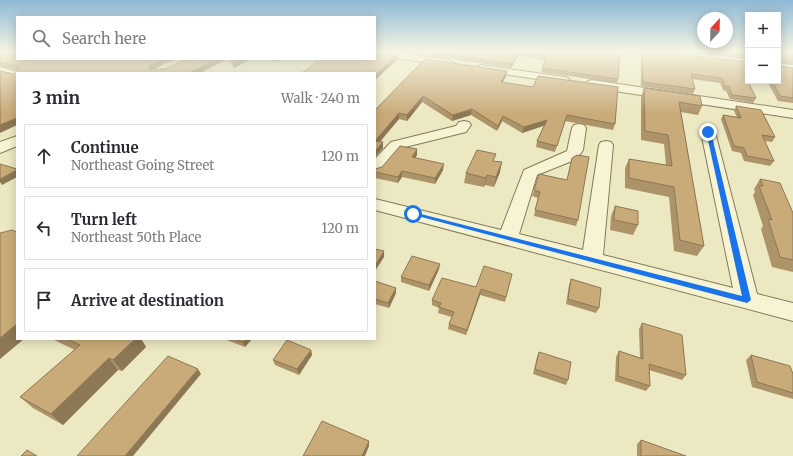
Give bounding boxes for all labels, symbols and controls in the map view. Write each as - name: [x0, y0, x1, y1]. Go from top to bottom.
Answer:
- north arrow: [697, 12, 733, 48]
- map controls: [745, 12, 781, 84]
- button: +: [745, 12, 781, 48]
- search box: [16, 16, 376, 60]
- icon: search: [30, 27, 52, 49]
- text: Search here: [62, 29, 146, 48]
- button: −: [745, 48, 781, 84]
- text: 3 min: [32, 87, 80, 109]
- text: Walk · 240 m: [281, 90, 360, 107]
- route end: [699, 123, 717, 141]
- text: Continue: [71, 138, 139, 157]
- icon: ahead: [33, 145, 55, 167]
- text: 120 m: [321, 148, 359, 165]
- text: Northeast Going Street: [71, 157, 214, 174]
- route start: [404, 205, 422, 223]
- text: Turn left: [71, 210, 137, 229]
- icon: left: [33, 217, 55, 239]
- text: 120 m: [321, 220, 359, 237]
- text: Northeast 50th Place: [71, 229, 201, 246]
- icon: arrive: [33, 289, 55, 311]
- text: Arrive at destination: [71, 291, 224, 310]

